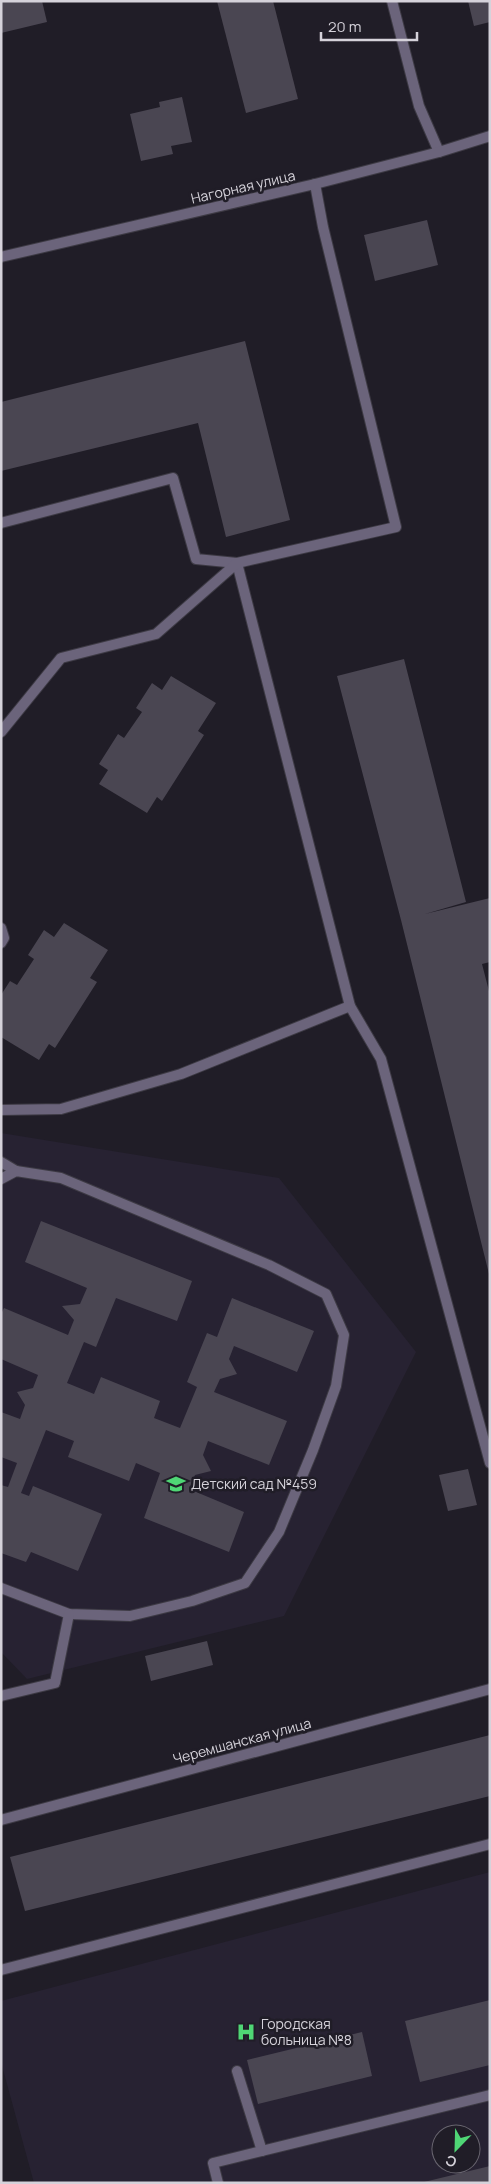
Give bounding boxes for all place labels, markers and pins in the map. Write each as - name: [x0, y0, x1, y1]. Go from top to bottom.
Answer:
- school or university icon: Детский сад №459: [165, 1473, 187, 1495]
- place label: Детский сад №459: [191, 1474, 317, 1493]
- place label: Городская больница №8: [261, 2014, 352, 2049]
- hospital icon: Городская больница №8: [235, 2021, 257, 2043]

